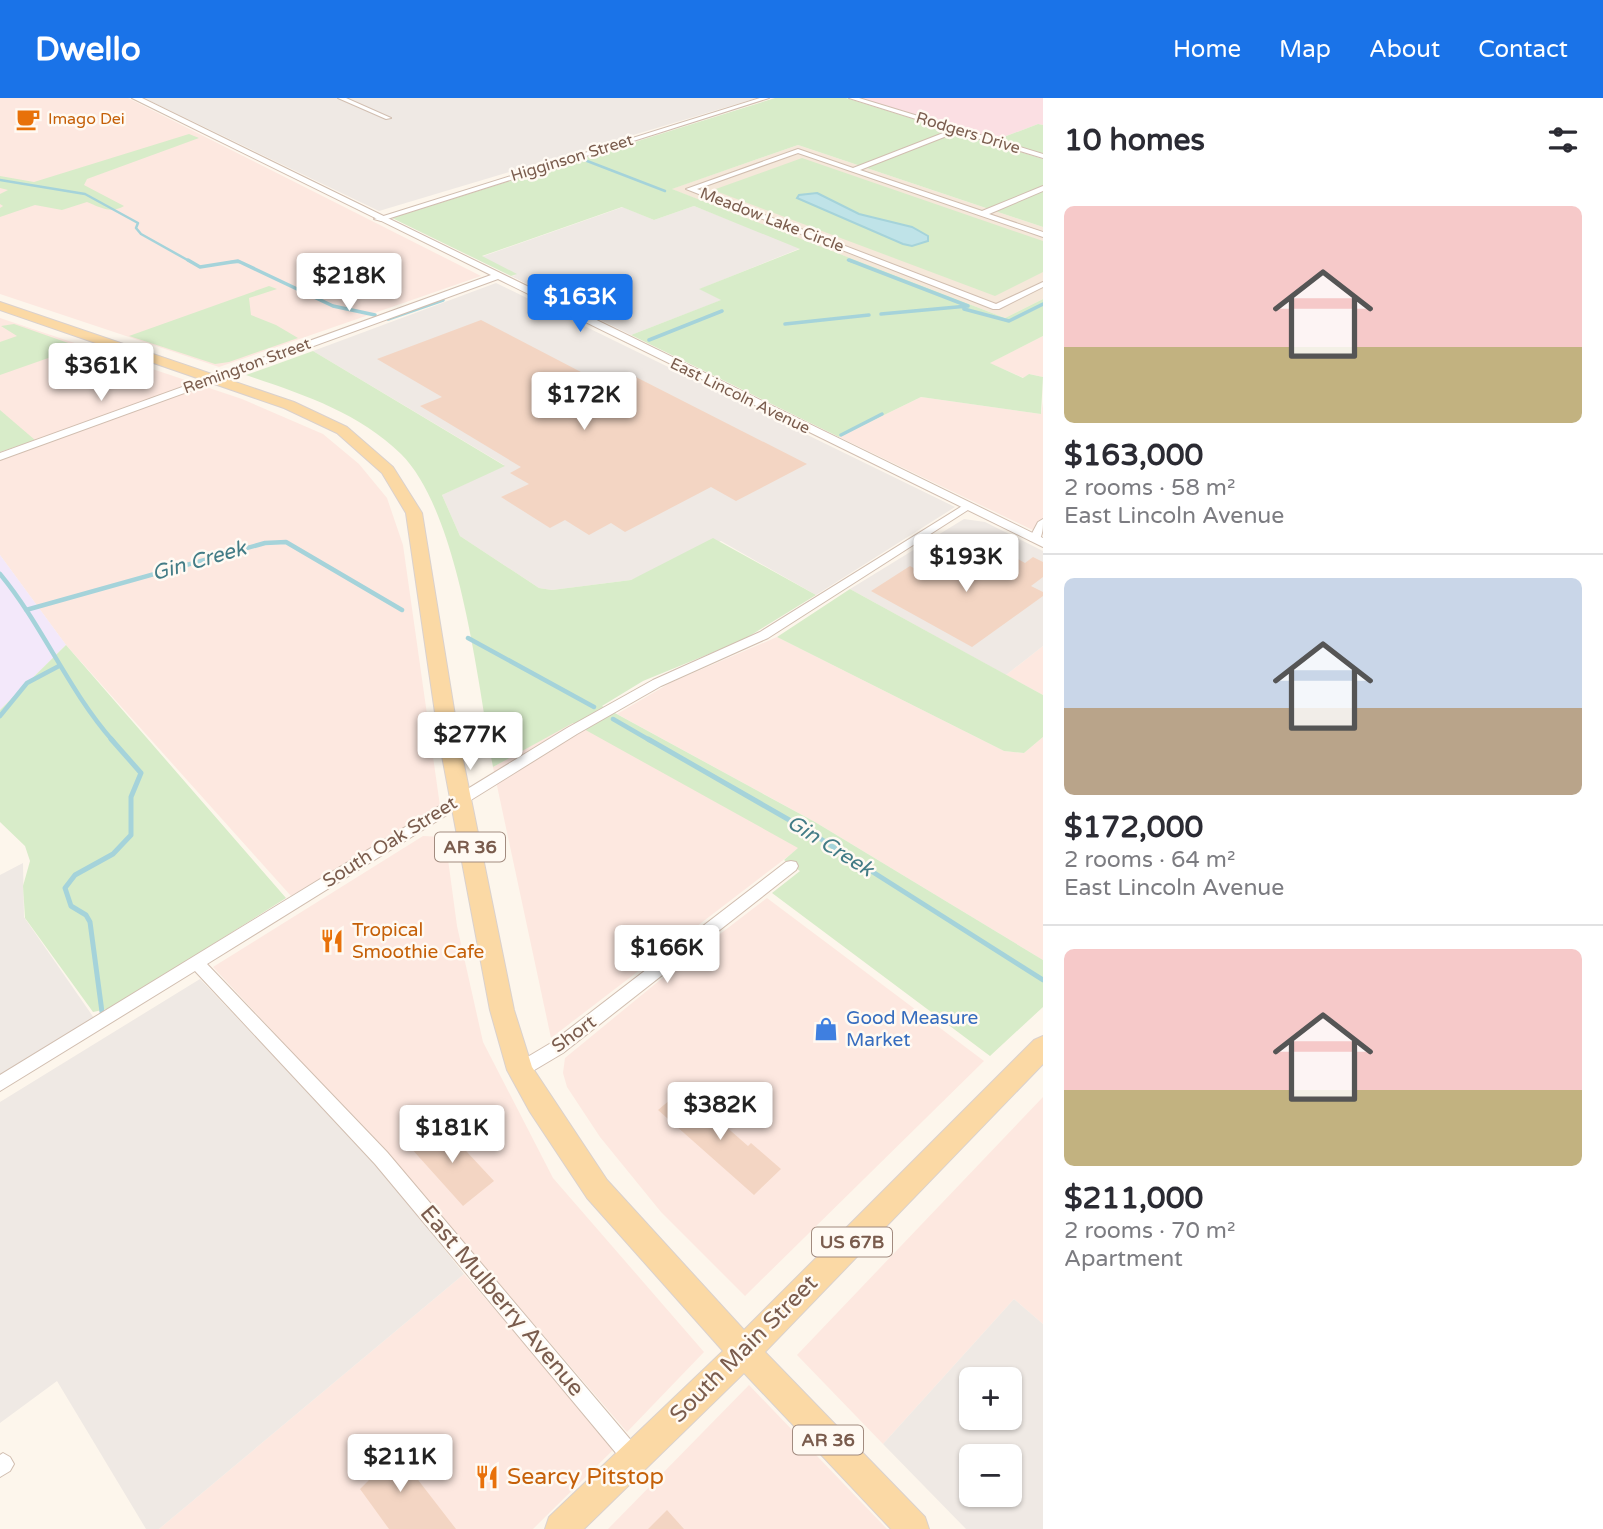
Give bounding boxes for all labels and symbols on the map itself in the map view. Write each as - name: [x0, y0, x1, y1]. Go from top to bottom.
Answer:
- cafe icon: Imago Dei: [14, 105, 42, 133]
- street label: Rodgers Drive: [914, 108, 1022, 158]
- place label: Imago Dei: [48, 109, 125, 129]
- street label: Higginson Street: [508, 130, 636, 186]
- street label: Meadow Lake Circle: [697, 183, 847, 257]
- pin: $218K: [300, 254, 398, 313]
- pin: $163K: [531, 274, 629, 334]
- street label: Remington Street: [180, 334, 314, 398]
- pin: $361K: [52, 344, 150, 403]
- street label: East Lincoln Avenue: [667, 353, 813, 439]
- pin: $172K: [535, 372, 633, 432]
- pin: $193K: [917, 534, 1015, 594]
- water label: Gin Creek: [149, 535, 250, 586]
- pin: $277K: [421, 712, 519, 772]
- street label: South Oak Street: [319, 792, 461, 892]
- water label: Gin Creek: [782, 810, 879, 883]
- road number: AR 36: [435, 832, 505, 862]
- place label: Tropical Smoothie Cafe: [352, 919, 484, 963]
- pin: $166K: [618, 926, 716, 985]
- restaurant icon: Tropical Smoothie Cafe: [318, 927, 346, 955]
- place label: Good Measure Market: [846, 1007, 978, 1051]
- street label: Short: [548, 1011, 600, 1057]
- shop icon: Good Measure Market: [812, 1015, 840, 1043]
- pin: $382K: [671, 1082, 769, 1142]
- pin: $181K: [403, 1105, 501, 1165]
- street label: East Mulberry Avenue: [414, 1200, 590, 1402]
- road number: US 67B: [812, 1227, 892, 1256]
- street label: South Main Street: [664, 1269, 824, 1429]
- road number: AR 36: [793, 1426, 863, 1455]
- pin: $211K: [351, 1434, 449, 1494]
- restaurant icon: Searcy Pitstop: [473, 1463, 501, 1491]
- place label: Searcy Pitstop: [507, 1463, 664, 1491]

